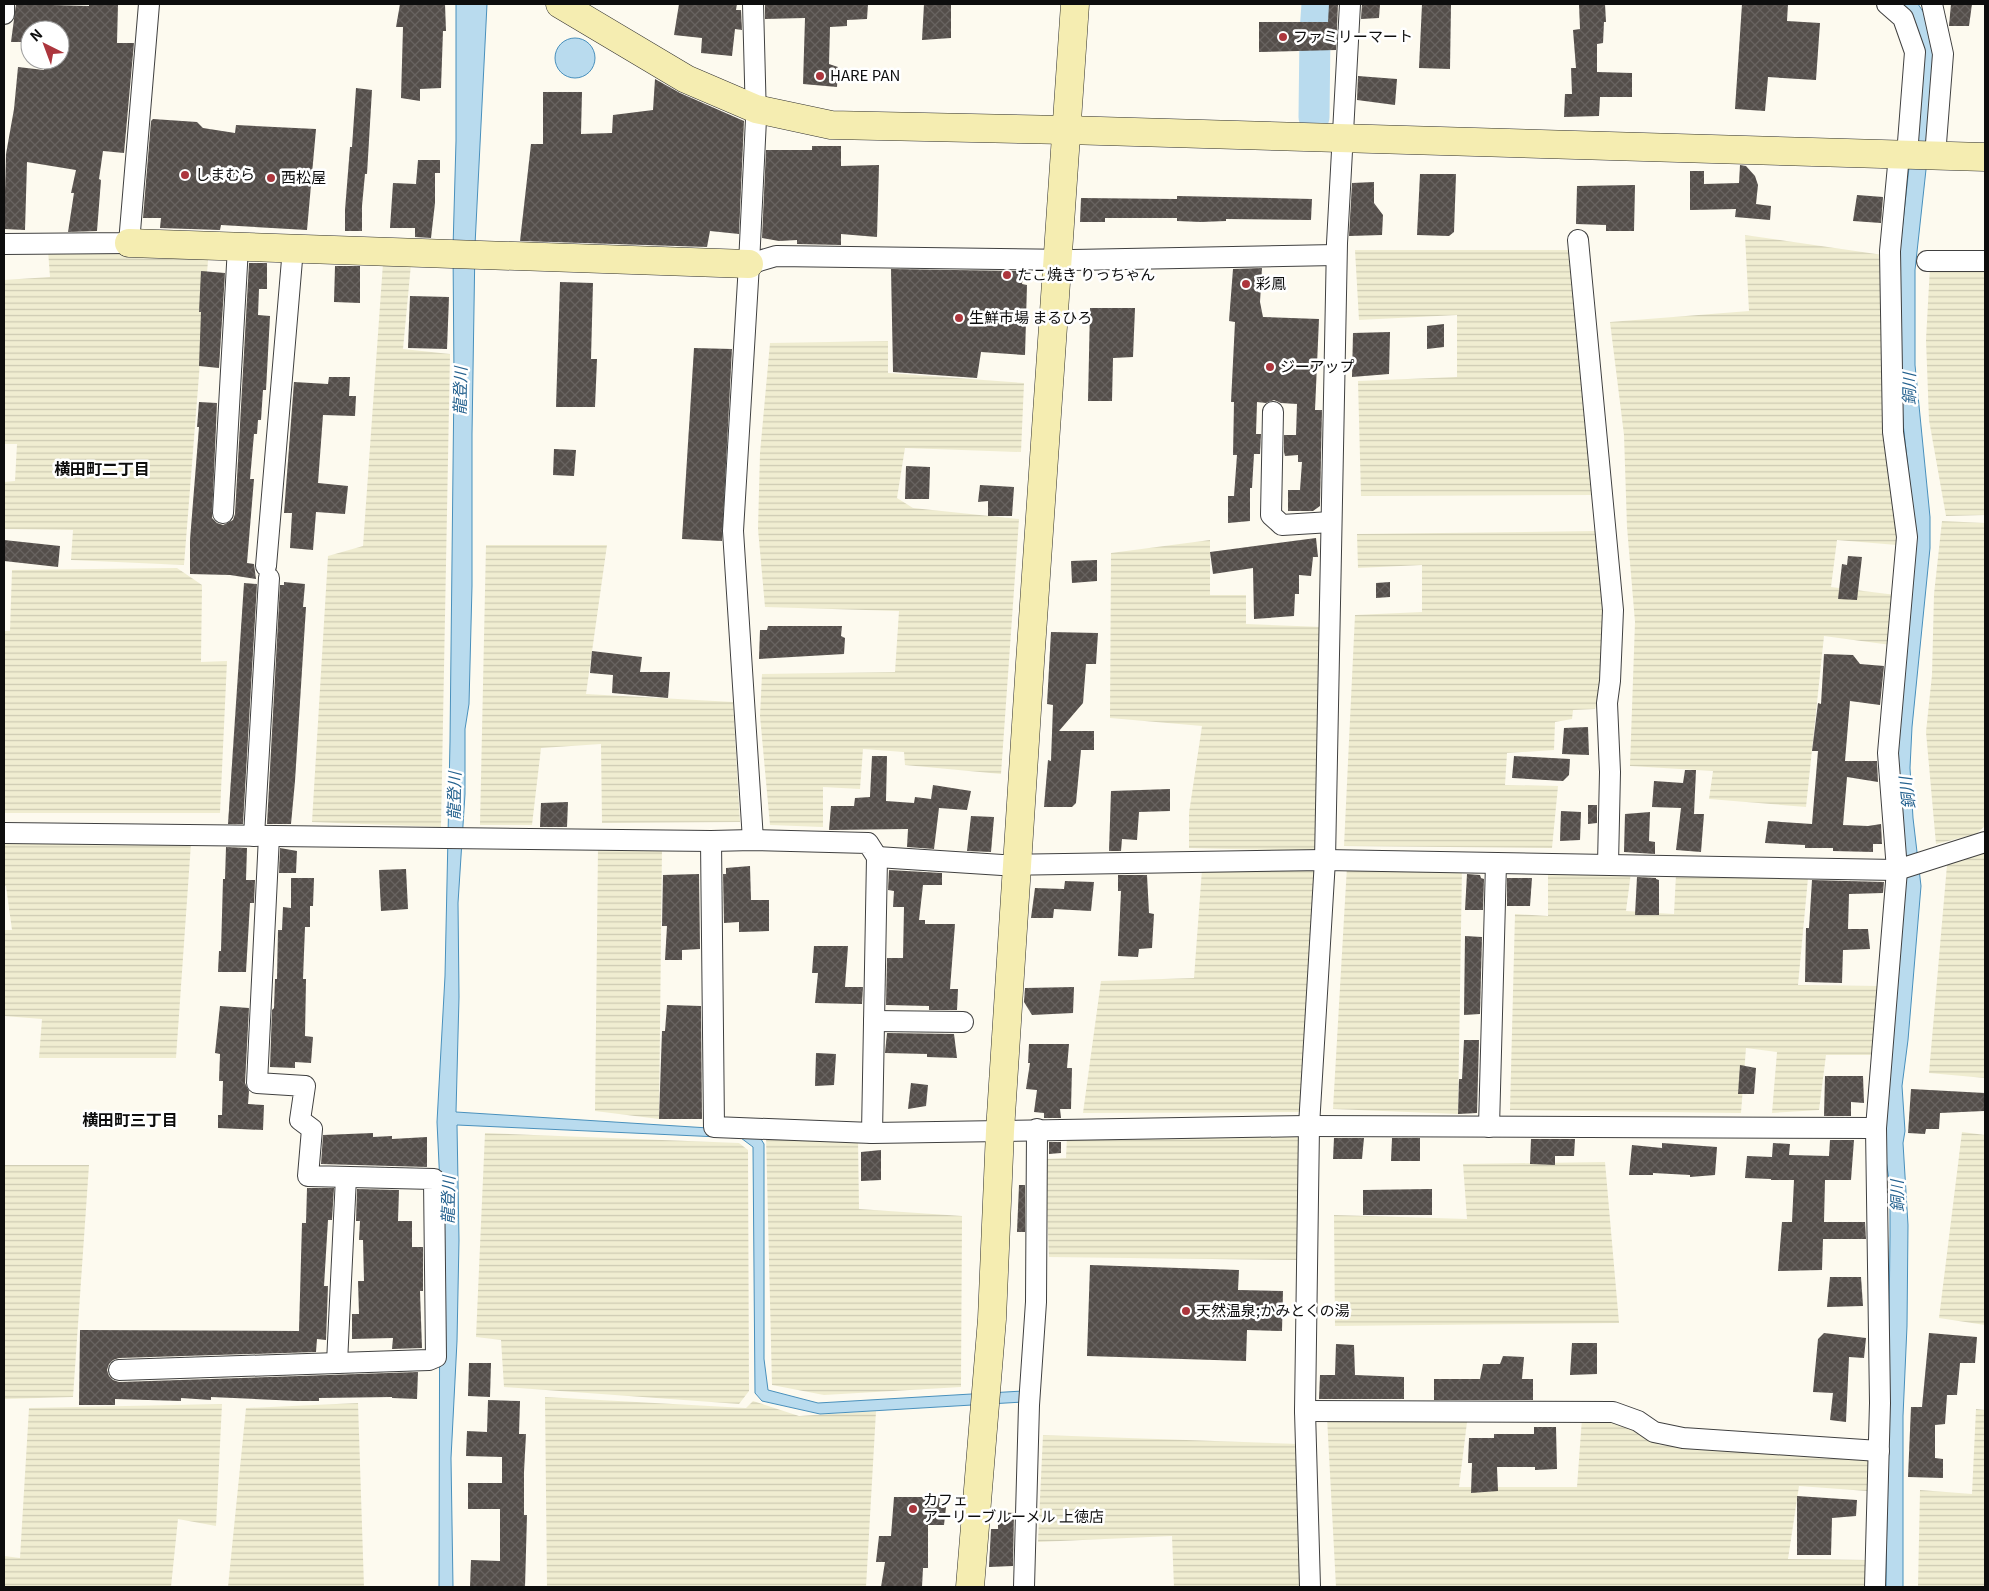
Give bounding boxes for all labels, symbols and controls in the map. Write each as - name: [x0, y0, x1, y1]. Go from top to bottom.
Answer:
- north arrow: [20, 20, 70, 70]
- text: N: [25, 24, 46, 46]
- place label: ファミリーマート: [1293, 25, 1413, 46]
- marker: ファミリーマート: [1277, 31, 1289, 43]
- place label: HARE PAN: [830, 64, 900, 85]
- marker: HARE PAN: [814, 70, 826, 82]
- place label: しまむら: [195, 163, 255, 184]
- place label: 西松屋: [281, 166, 326, 187]
- marker: しまむら: [179, 169, 191, 181]
- marker: 西松屋: [265, 172, 277, 184]
- place label: たこ焼き りっちゃん: [1017, 263, 1155, 284]
- marker: たこ焼き りっちゃん: [1001, 269, 1013, 281]
- place label: 彩鳳: [1256, 272, 1286, 293]
- marker: 彩鳳: [1240, 278, 1252, 290]
- place label: 生鮮市場 まるひろ: [969, 306, 1092, 327]
- marker: 生鮮市場 まるひろ: [953, 312, 965, 324]
- place label: ジーアップ: [1280, 355, 1354, 376]
- marker: ジーアップ: [1264, 361, 1276, 373]
- water label: 龍登川: [447, 365, 471, 415]
- water label: 銅川: [1896, 371, 1920, 405]
- district label: 横田町二丁目: [54, 456, 150, 480]
- water label: 龍登川: [441, 770, 465, 820]
- water label: 銅川: [1892, 774, 1920, 810]
- district label: 横田町三丁目: [82, 1107, 178, 1131]
- water label: 龍登川: [435, 1174, 459, 1224]
- water label: 銅川: [1884, 1178, 1908, 1212]
- place label: 天然温泉;かみとくの湯: [1196, 1299, 1350, 1320]
- marker: 天然温泉;かみとくの湯: [1180, 1305, 1192, 1317]
- place label: カフェ アーリーブルーメル 上徳店: [923, 1488, 1104, 1526]
- marker: カフェ アーリーブルーメル 上徳店: [907, 1503, 919, 1515]

